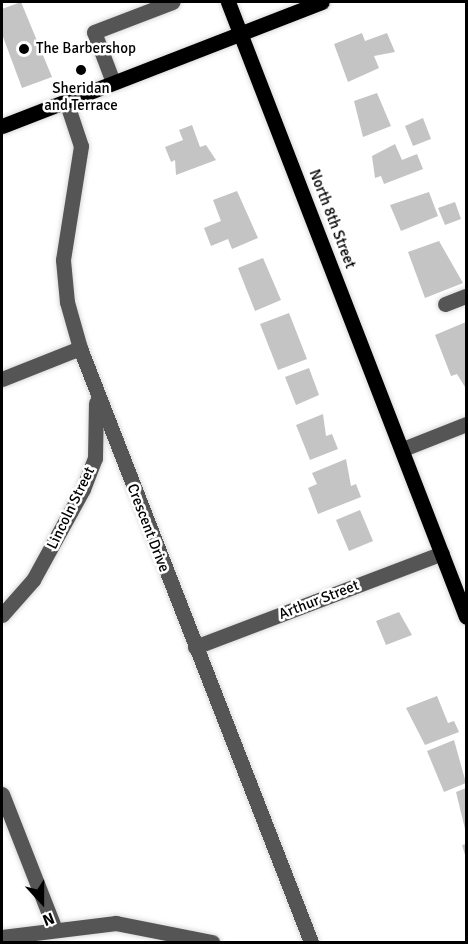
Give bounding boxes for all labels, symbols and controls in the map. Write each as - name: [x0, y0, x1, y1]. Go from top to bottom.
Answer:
- place label: The Barbershop: [36, 40, 136, 58]
- marker: The Barbershop: [17, 42, 31, 56]
- marker: Sheridan and Terrace: [74, 63, 88, 77]
- place label: Sheridan and Terrace: [44, 79, 118, 114]
- street label: North 8th Street: [305, 167, 359, 271]
- street label: Lincoln Street: [43, 464, 99, 552]
- street label: Crescent Drive: [123, 481, 173, 575]
- street label: Arthur Street: [276, 576, 362, 624]
- north arrow: [12, 872, 72, 932]
- text: N: [40, 907, 57, 930]

